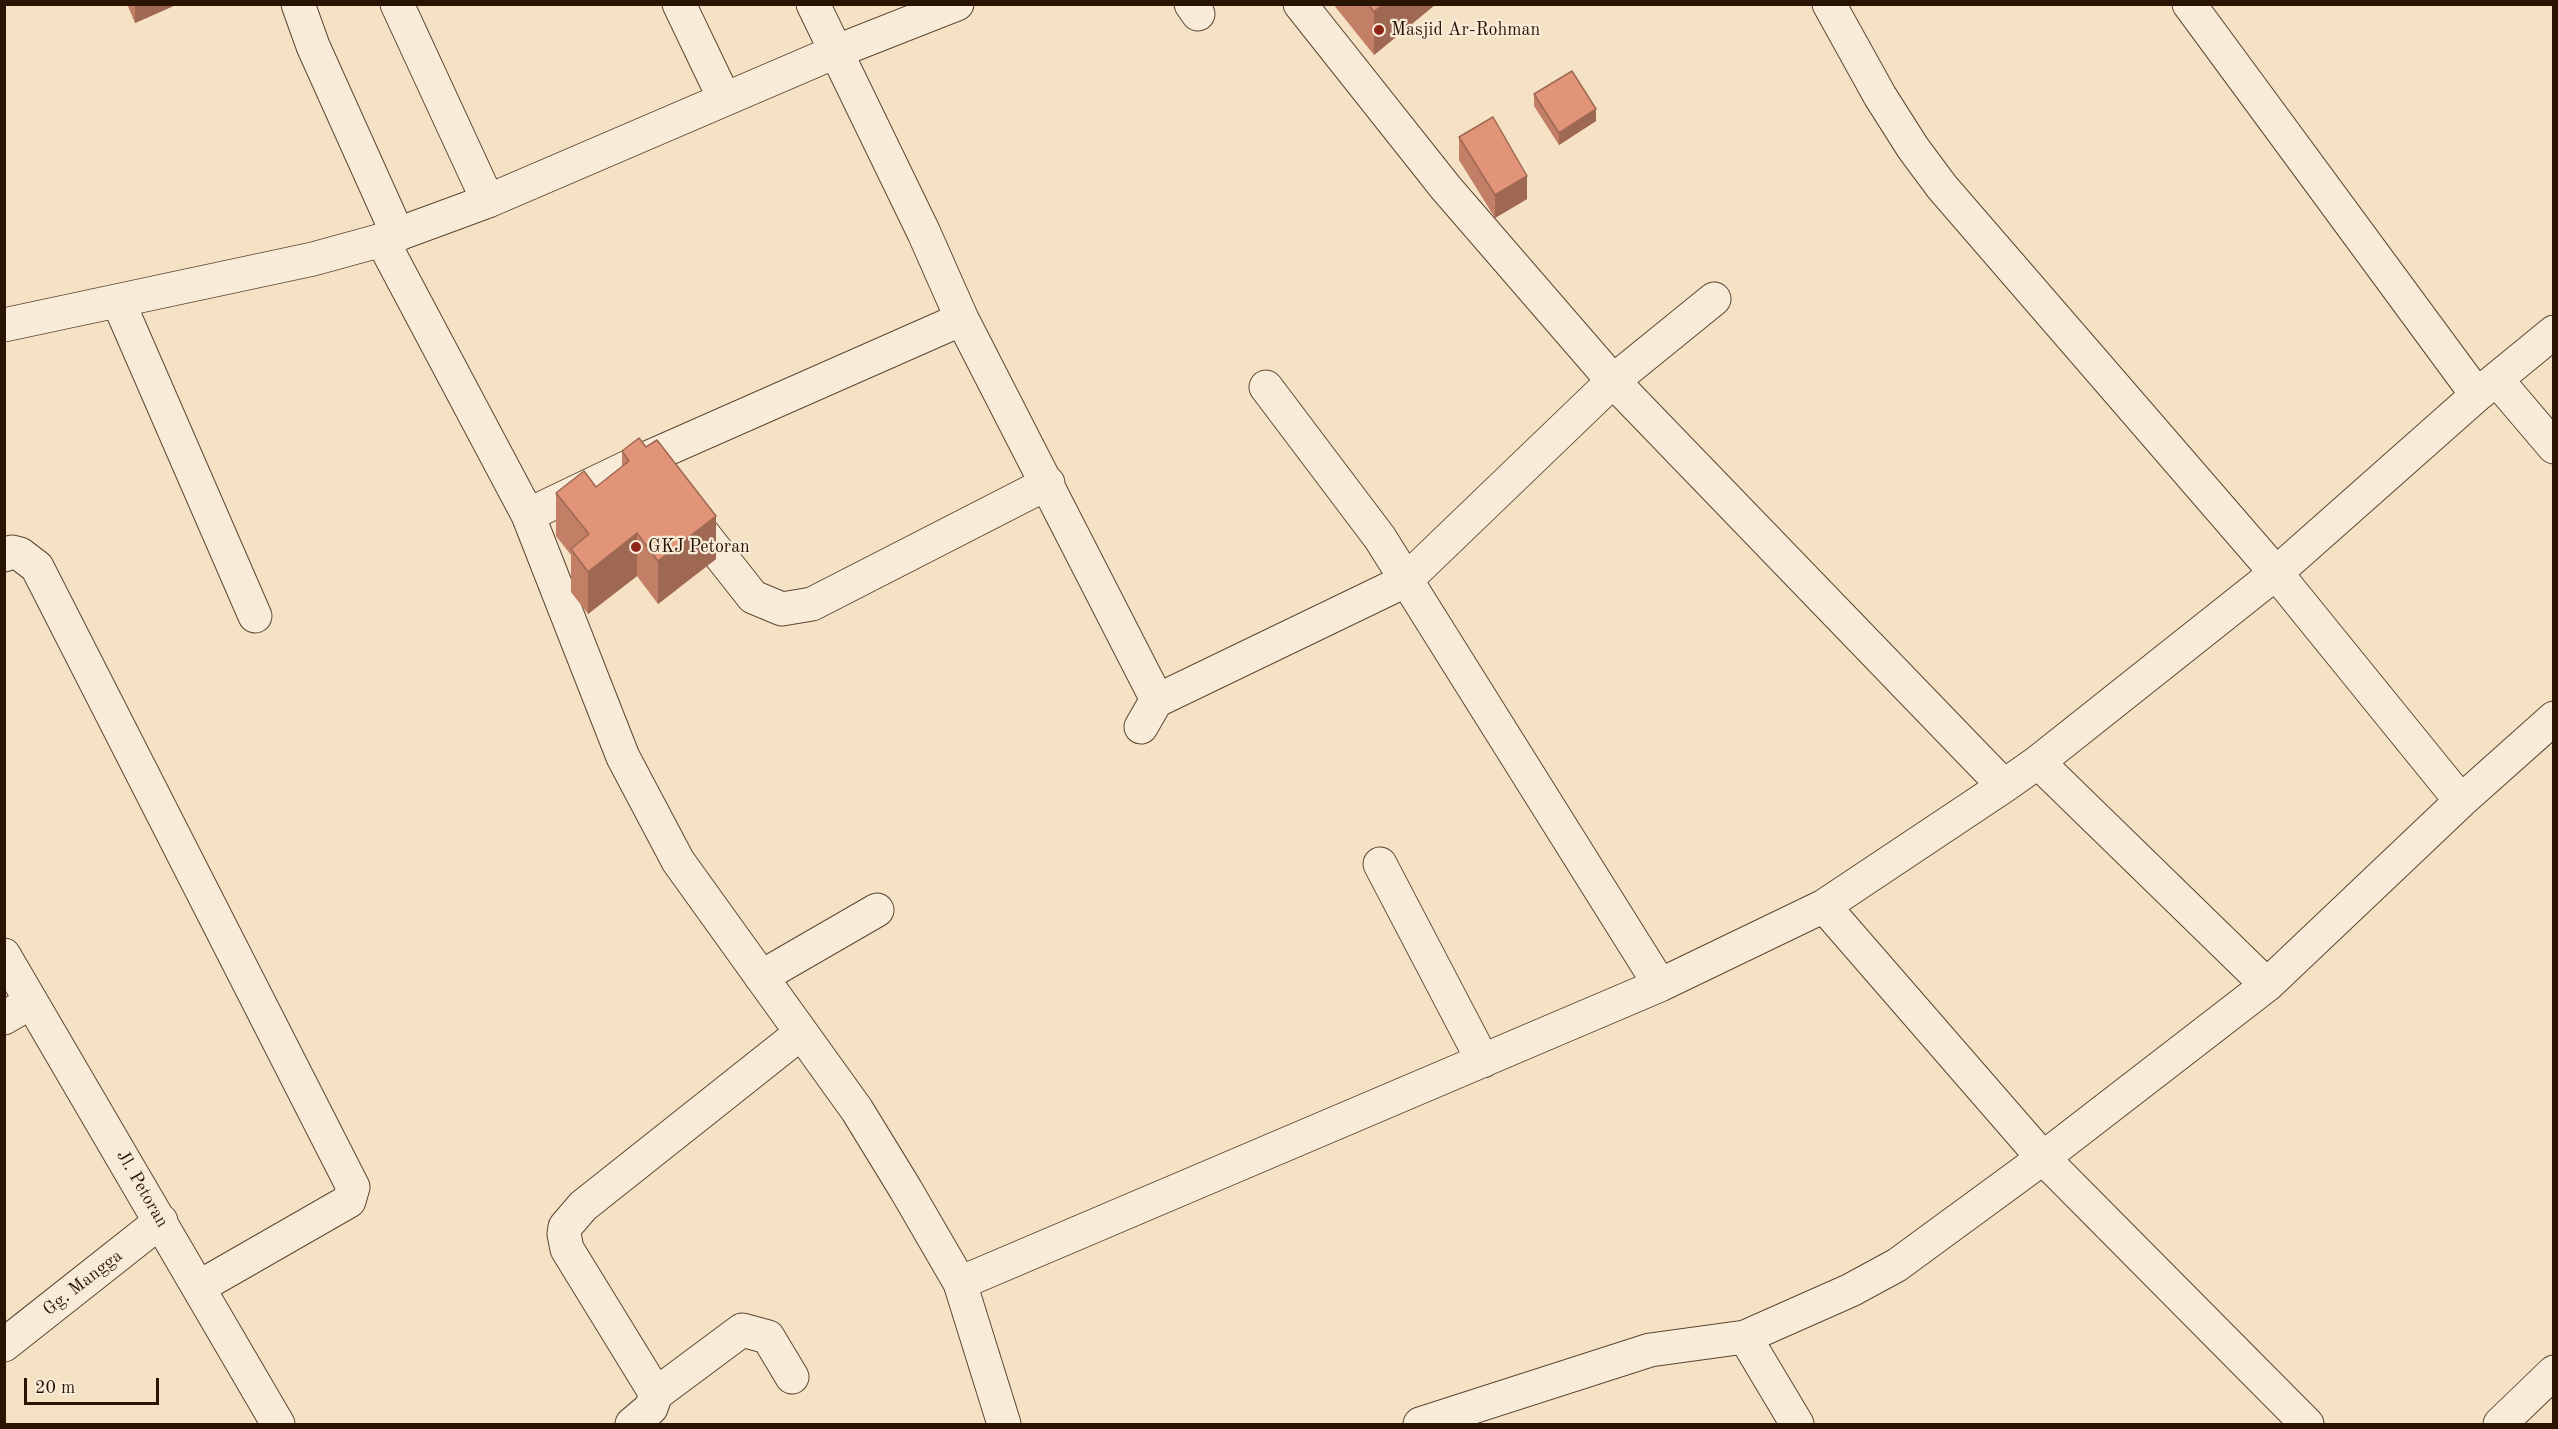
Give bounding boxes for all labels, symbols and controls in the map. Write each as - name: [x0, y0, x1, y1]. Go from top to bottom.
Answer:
- place label: Masjid Ar-Rohman: [1391, 19, 1540, 41]
- marker: Masjid Ar-Rohman: [1372, 23, 1386, 37]
- place label: GKJ Petoran: [648, 536, 750, 558]
- marker: GKJ Petoran: [629, 540, 643, 554]
- street label: Jl. Petoran: [111, 1147, 173, 1231]
- street label: Gg. Mangga: [39, 1245, 127, 1321]
- scale bar: [27, 1366, 162, 1404]
- text: 20 m: [35, 1379, 75, 1397]

